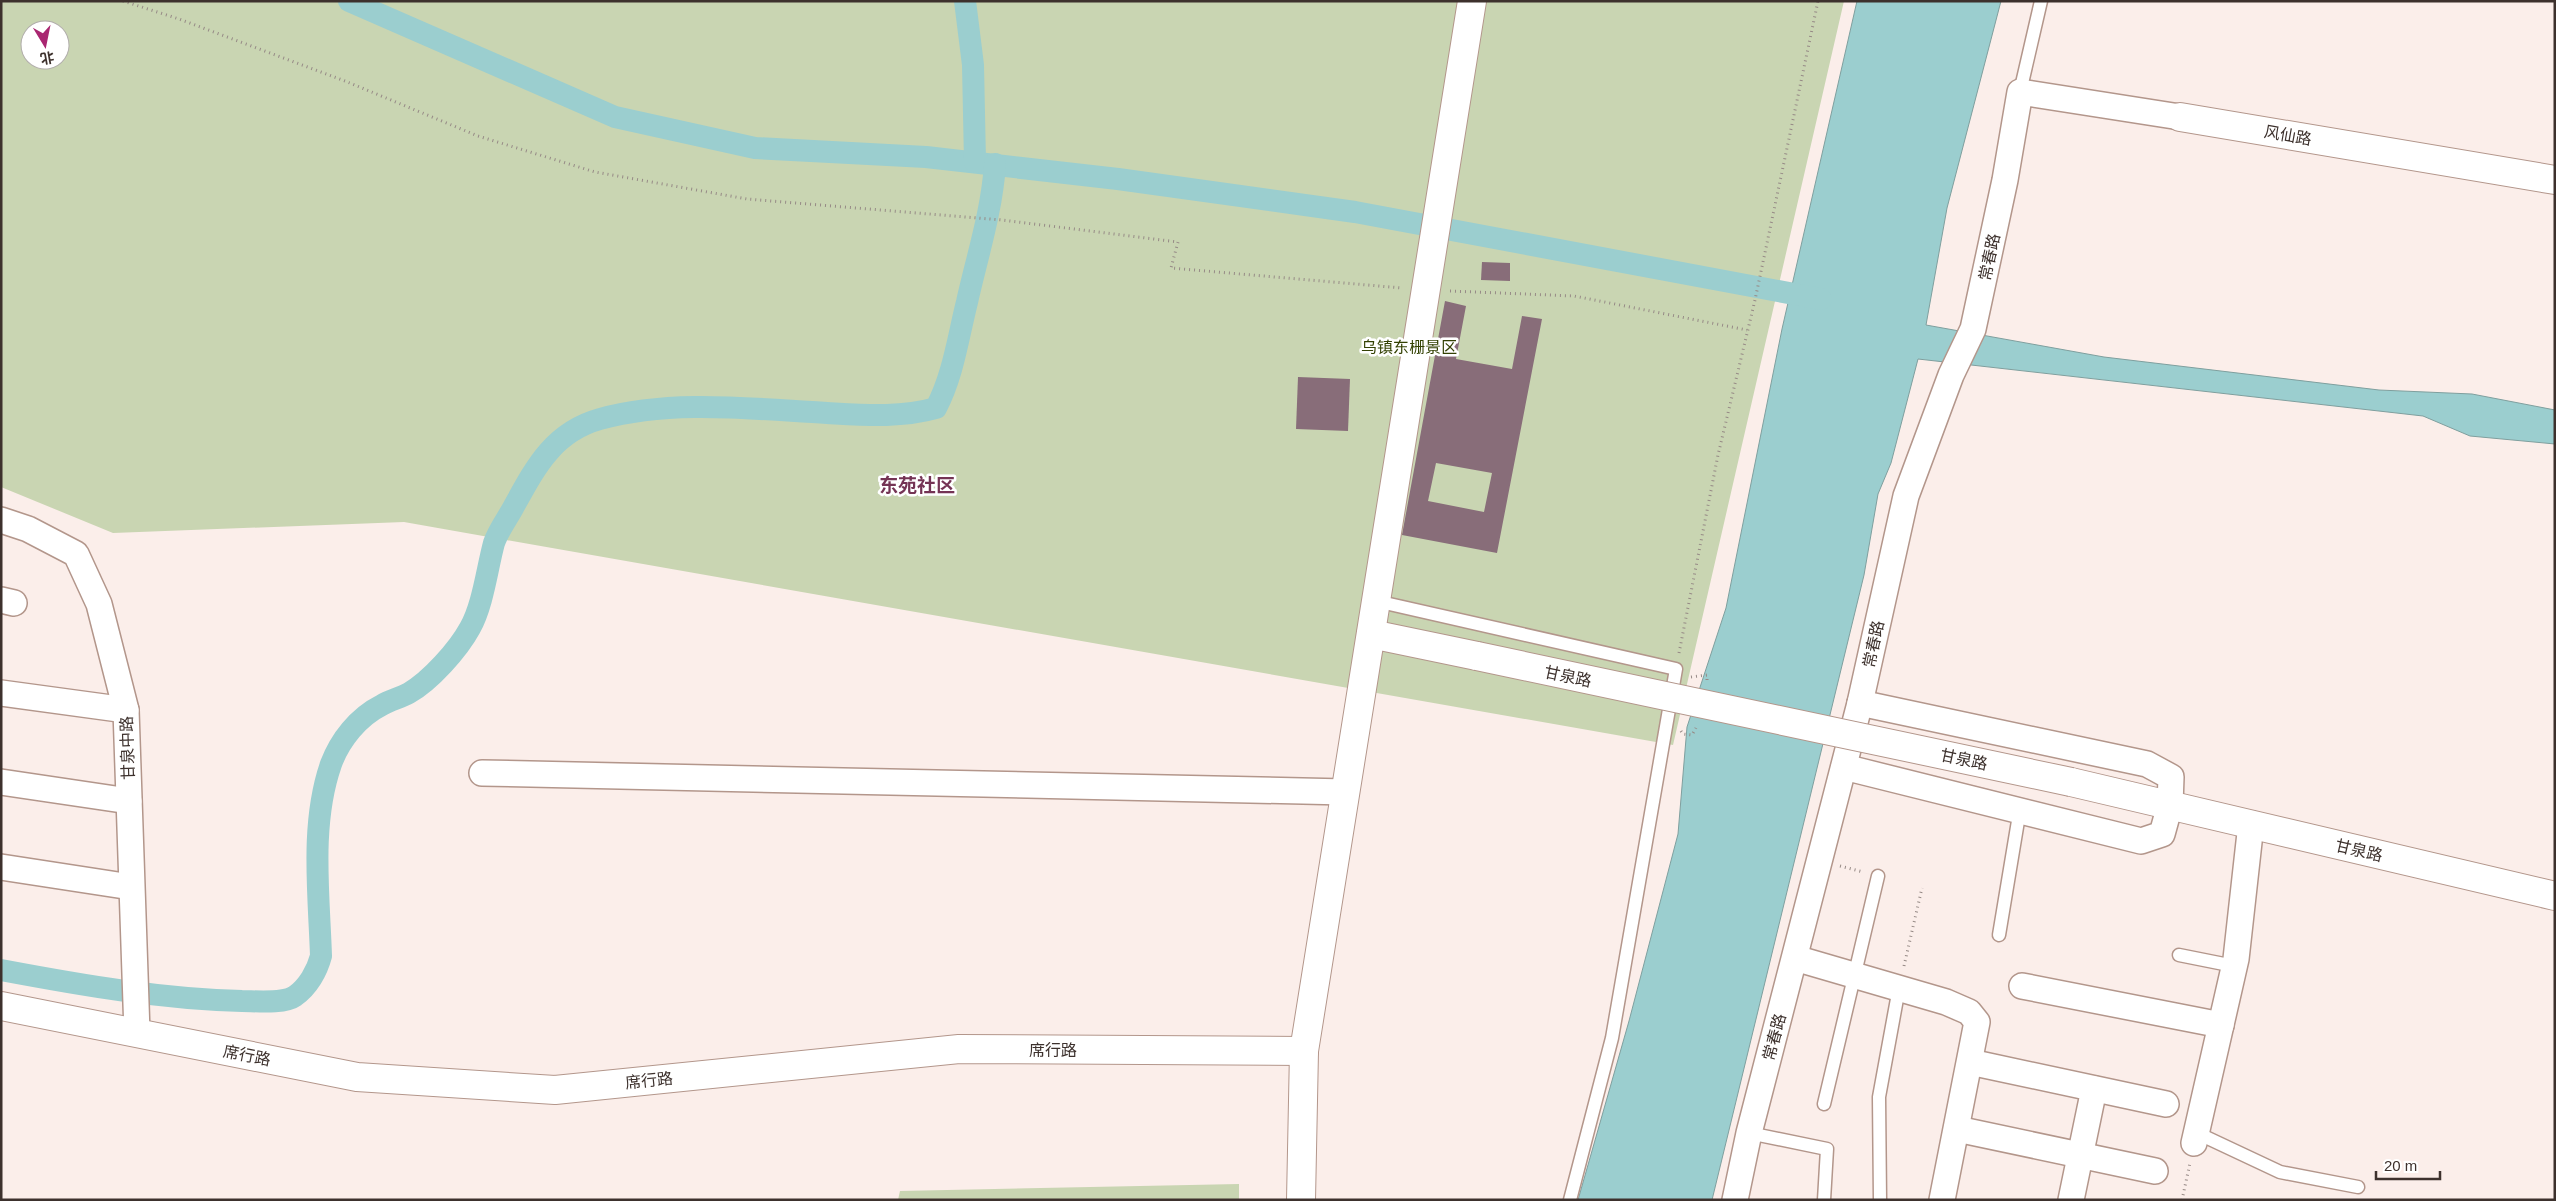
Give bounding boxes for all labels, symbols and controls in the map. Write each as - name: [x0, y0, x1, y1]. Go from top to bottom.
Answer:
- north arrow: [20, 20, 70, 70]
- text: 北: [39, 49, 56, 67]
- street label: 风仙路: [2263, 123, 2313, 148]
- street label: 常春路: [1976, 232, 2003, 282]
- park label: 乌镇东栅景区: [1361, 339, 1457, 356]
- district label: 东苑社区: [879, 475, 955, 496]
- street label: 常春路: [1860, 619, 1887, 669]
- street label: 甘泉路: [1543, 663, 1593, 690]
- street label: 甘泉中路: [118, 716, 137, 780]
- street label: 甘泉路: [1939, 746, 1989, 773]
- street label: 甘泉路: [2334, 837, 2384, 864]
- street label: 常春路: [1760, 1012, 1789, 1063]
- street label: 席行路: [1029, 1042, 1077, 1059]
- street label: 席行路: [222, 1043, 272, 1068]
- street label: 席行路: [624, 1070, 674, 1091]
- scale bar: [2376, 1148, 2440, 1180]
- text: 20 m: [2384, 1157, 2417, 1174]

